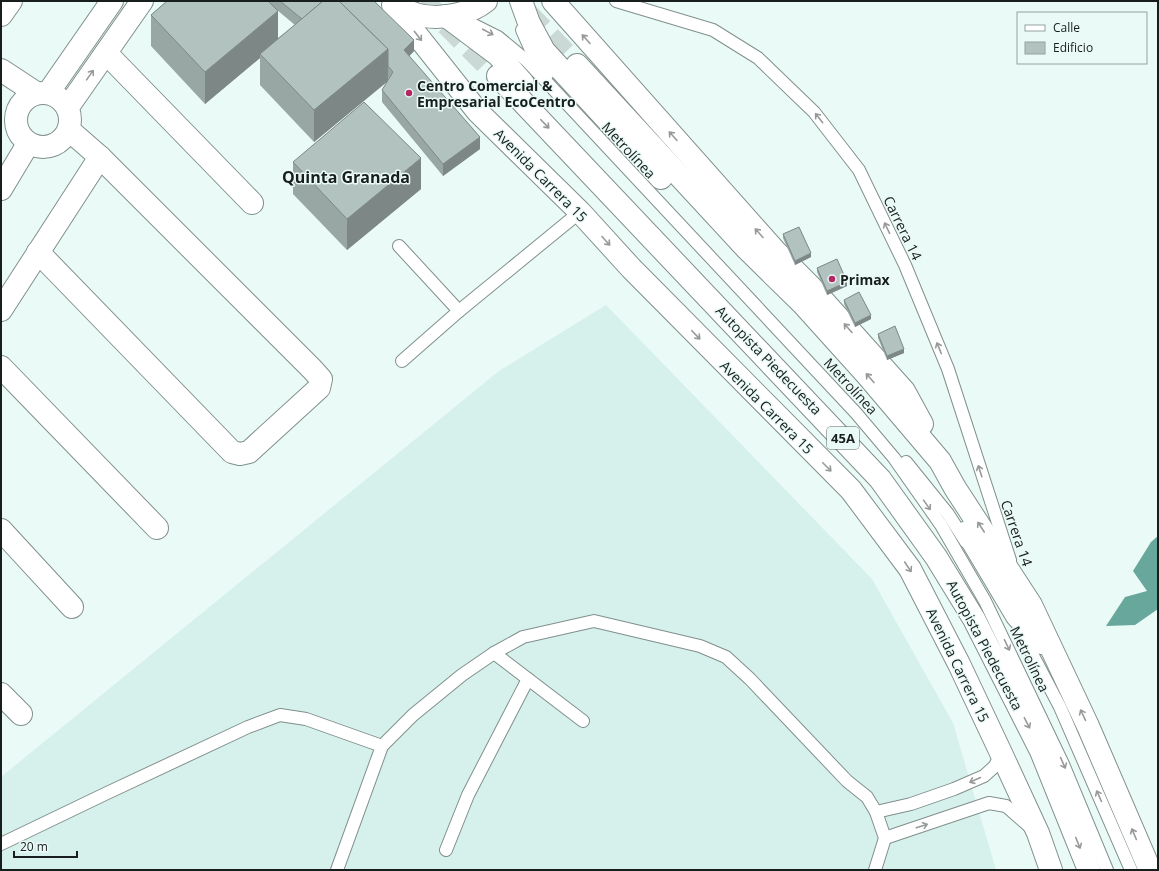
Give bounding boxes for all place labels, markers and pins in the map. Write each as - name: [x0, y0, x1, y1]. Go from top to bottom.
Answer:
- place label: Centro Comercial & Empresarial EcoCentro: [417, 76, 576, 111]
- marker: Centro Comercial & Empresarial EcoCentro: [404, 88, 414, 98]
- place label: Primax: [840, 270, 891, 289]
- marker: Primax: [827, 274, 837, 284]

